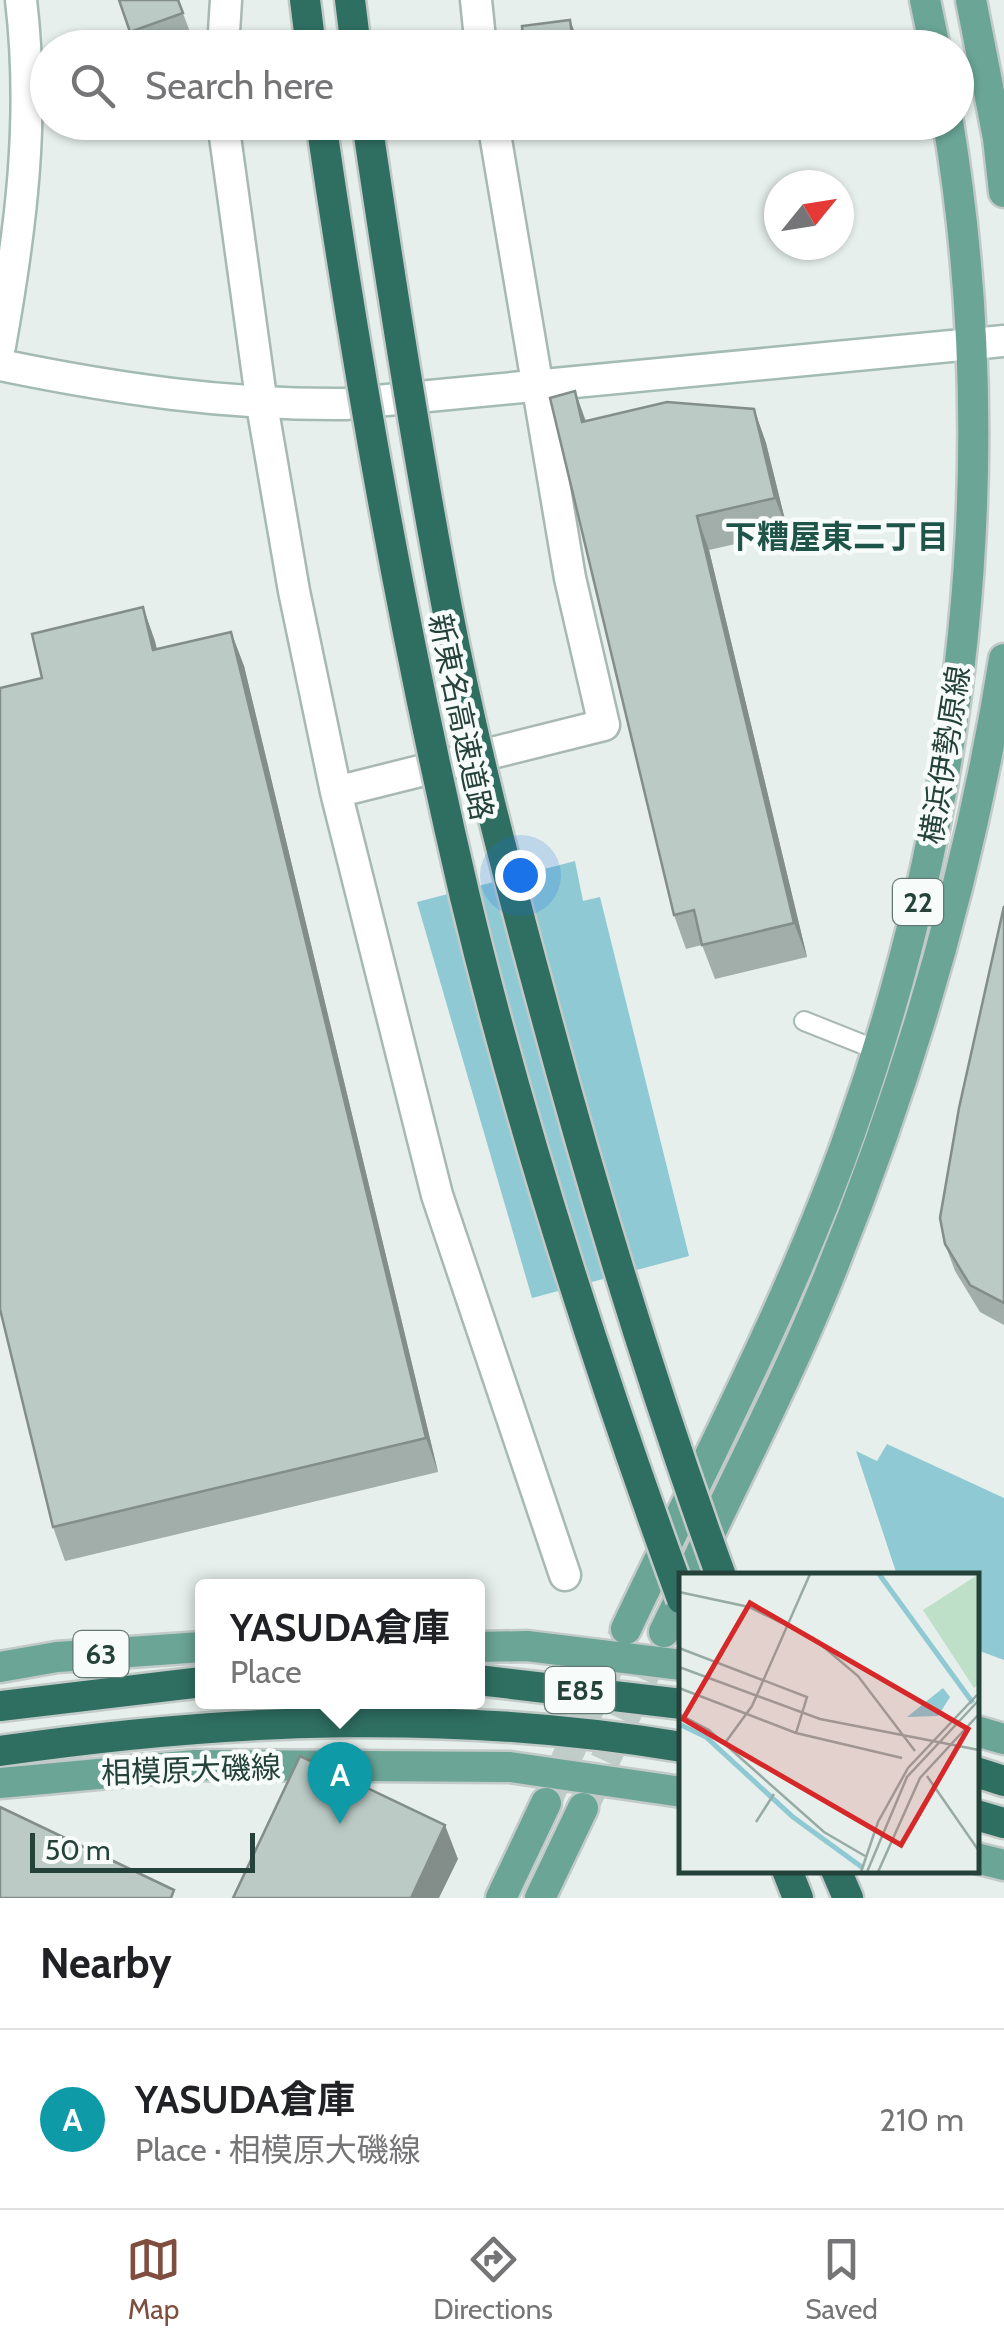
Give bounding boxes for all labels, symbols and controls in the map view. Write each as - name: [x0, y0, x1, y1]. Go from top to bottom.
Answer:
- search box: [30, 30, 974, 140]
- icon: search: [65, 58, 120, 113]
- text: Search here: [145, 62, 334, 109]
- north arrow: [764, 170, 854, 260]
- district label: 下糟屋東二丁目: [725, 517, 949, 556]
- street label: 新東名高速道路: [421, 610, 501, 824]
- street label: 横浜伊勢原線: [913, 663, 977, 847]
- your location: [495, 850, 546, 901]
- road number: 22: [893, 879, 943, 925]
- inset map: [679, 1573, 979, 1873]
- popup: [195, 1579, 485, 1709]
- text: YASUDA倉庫: [230, 1604, 450, 1651]
- road number: 63: [74, 1631, 128, 1677]
- text: Place: [230, 1652, 302, 1691]
- road number: E85: [545, 1667, 615, 1713]
- pin: A: [308, 1742, 372, 1824]
- street label: 相模原大磯線: [100, 1748, 282, 1792]
- scale bar: [30, 1828, 255, 1872]
- text: 50 m: [45, 1833, 111, 1867]
- text: Nearby: [40, 1937, 172, 1989]
- text: YASUDA倉庫: [135, 2076, 355, 2123]
- text: A: [62, 2100, 83, 2139]
- text: 210 m: [879, 2100, 964, 2139]
- text: Place · 相模原大磯線: [135, 2130, 421, 2169]
- tab: Map: [126, 2232, 181, 2326]
- tab: Directions: [433, 2232, 553, 2326]
- tab: Saved: [805, 2232, 878, 2326]

